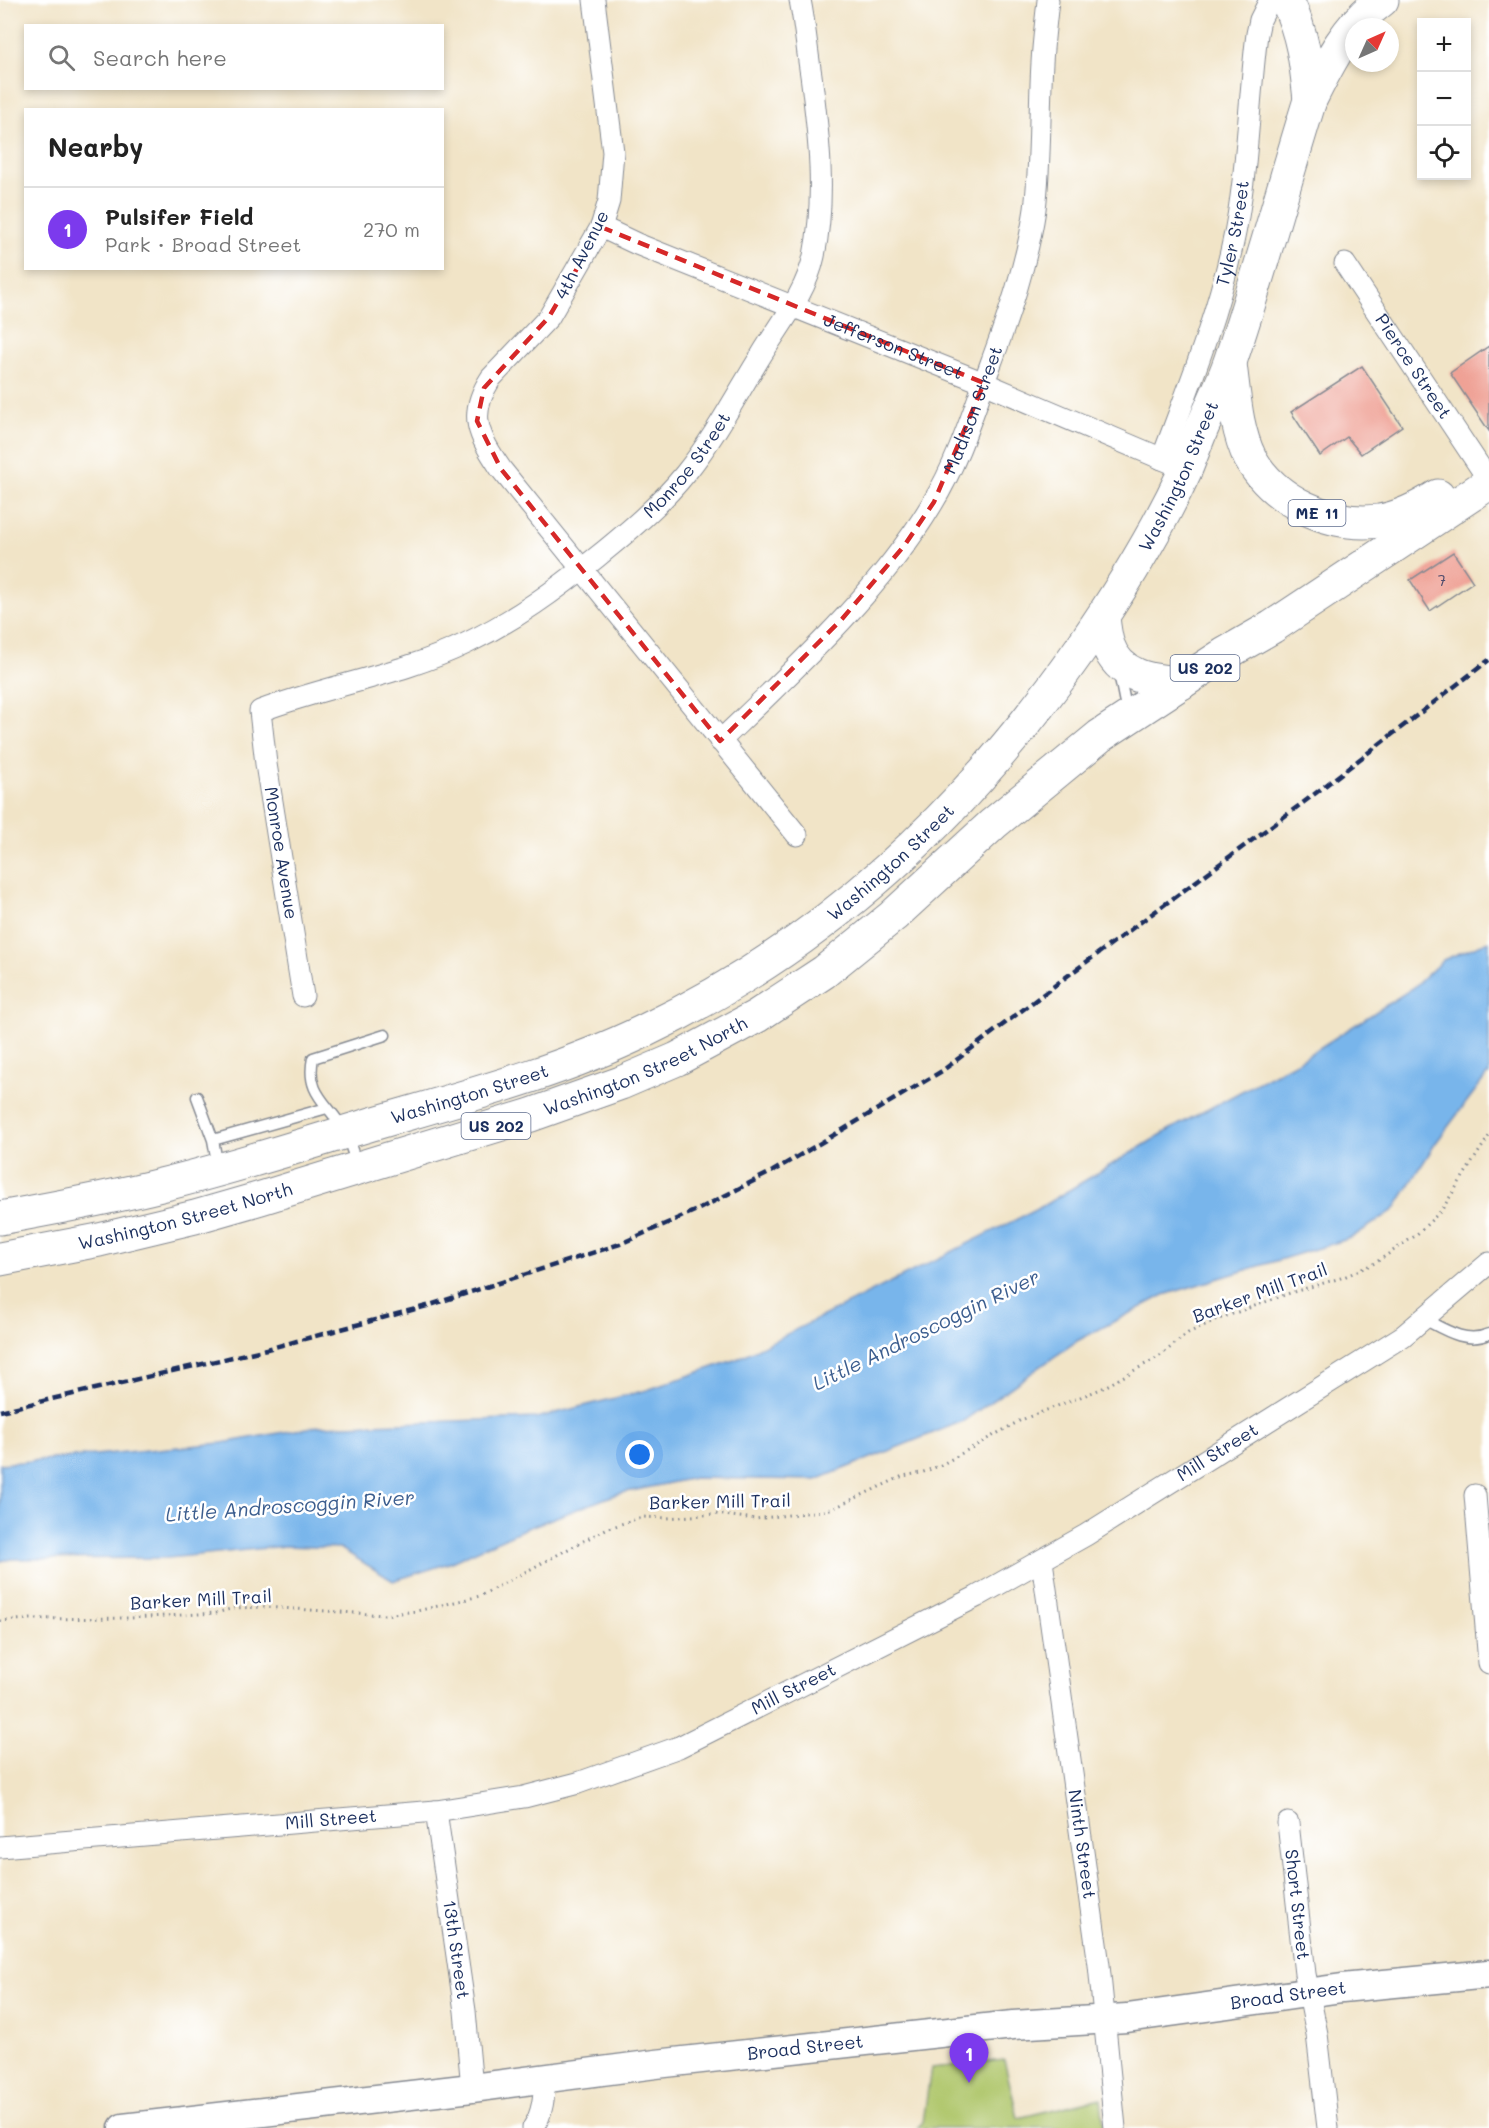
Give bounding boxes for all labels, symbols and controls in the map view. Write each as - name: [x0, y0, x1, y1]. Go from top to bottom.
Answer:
- north arrow: [1345, 18, 1399, 72]
- map controls: [1417, 18, 1471, 180]
- button: +: [1417, 18, 1471, 72]
- search box: [24, 24, 444, 90]
- icon: search: [45, 41, 78, 74]
- text: Search here: [93, 43, 227, 72]
- button: −: [1417, 72, 1471, 126]
- button: locate: [1417, 126, 1471, 180]
- text: Nearby: [48, 130, 143, 164]
- street label: Tyler Street: [1210, 179, 1254, 289]
- text: Pulsifer Field: [105, 202, 254, 231]
- street label: 4th Avenue: [548, 206, 614, 303]
- text: 1: [63, 216, 72, 242]
- text: 270 m: [363, 216, 420, 242]
- text: Park · Broad Street: [105, 231, 301, 257]
- street label: Jefferson Street: [821, 307, 967, 384]
- street label: Pierce Street: [1370, 309, 1458, 423]
- street label: Madison Street: [937, 342, 1007, 477]
- street label: Washington Street: [1132, 397, 1224, 555]
- street label: Monroe Street: [637, 407, 735, 523]
- road number: ME 11: [1288, 500, 1346, 526]
- house number: 7: [1438, 570, 1446, 590]
- road number: US 202: [1170, 655, 1240, 681]
- street label: Monroe Avenue: [260, 785, 304, 921]
- street label: Washington Street: [822, 799, 959, 926]
- street label: Washington Street North: [540, 1011, 751, 1121]
- street label: Washington Street: [388, 1058, 551, 1129]
- road number: US 202: [462, 1113, 530, 1139]
- street label: Washington Street North: [76, 1176, 295, 1255]
- street label: Barker Mill Trail: [1189, 1257, 1330, 1328]
- water label: Little Androscoggin River: [808, 1263, 1043, 1395]
- street label: Mill Street: [1172, 1417, 1262, 1486]
- your location: [625, 1440, 654, 1469]
- water label: Little Androscoggin River: [165, 1483, 415, 1527]
- street label: Barker Mill Trail: [649, 1488, 791, 1514]
- street label: Barker Mill Trail: [129, 1583, 272, 1615]
- street label: Mill Street: [747, 1657, 840, 1720]
- street label: Ninth Street: [1063, 1788, 1103, 1900]
- street label: Mill Street: [284, 1803, 378, 1834]
- street label: Short Street: [1280, 1848, 1316, 1961]
- street label: 13th Street: [438, 1898, 476, 2001]
- street label: Broad Street: [1229, 1975, 1347, 2014]
- street label: Broad Street: [746, 2028, 864, 2065]
- pin: 1: [950, 2034, 988, 2083]

